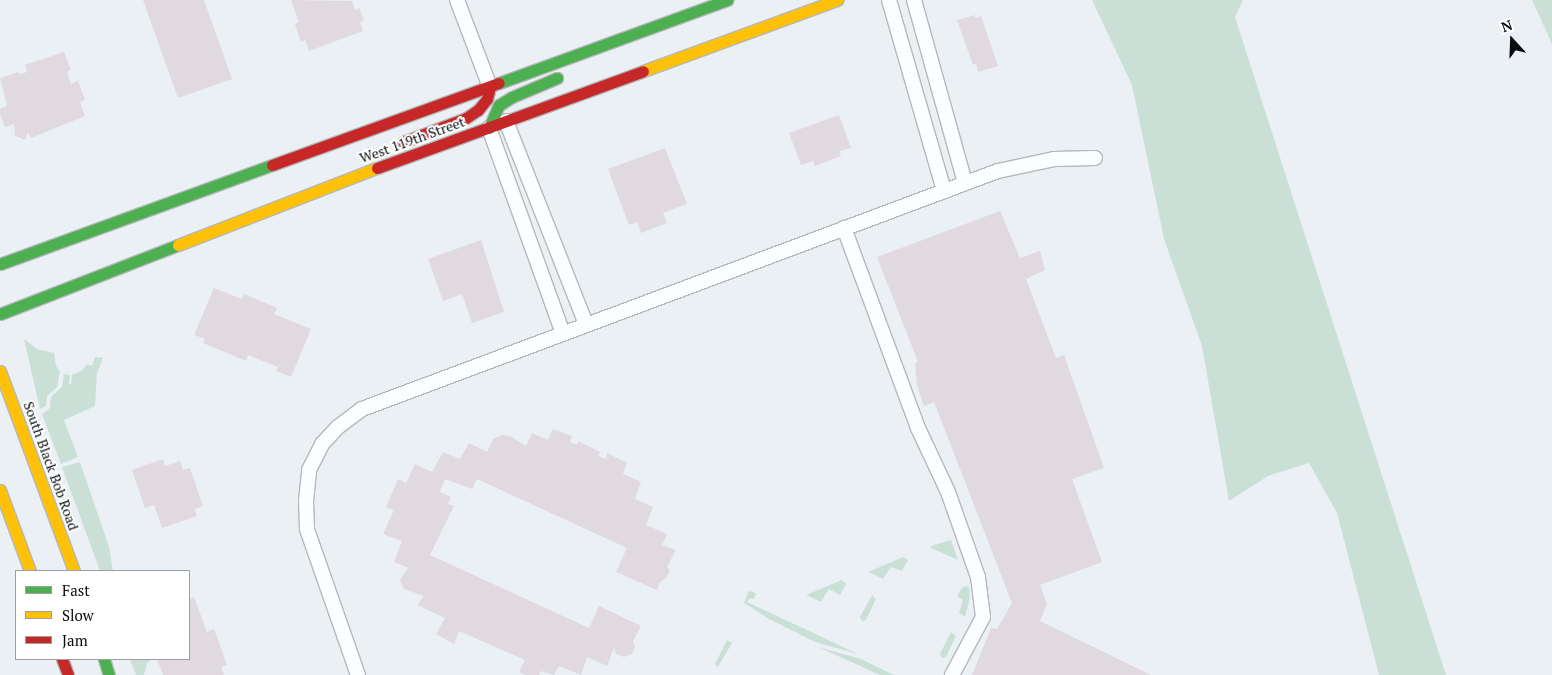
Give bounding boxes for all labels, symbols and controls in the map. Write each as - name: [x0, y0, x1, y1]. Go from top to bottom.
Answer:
- north arrow: [1487, 15, 1537, 65]
- text: N: [1498, 15, 1515, 36]
- street label: West 119th Street: [357, 113, 467, 167]
- street label: South Black Bob Road: [20, 399, 82, 533]
- legend: [15, 570, 190, 660]
- text: Fast: [62, 580, 90, 600]
- text: Slow: [62, 605, 94, 625]
- text: Jam: [62, 630, 88, 650]

